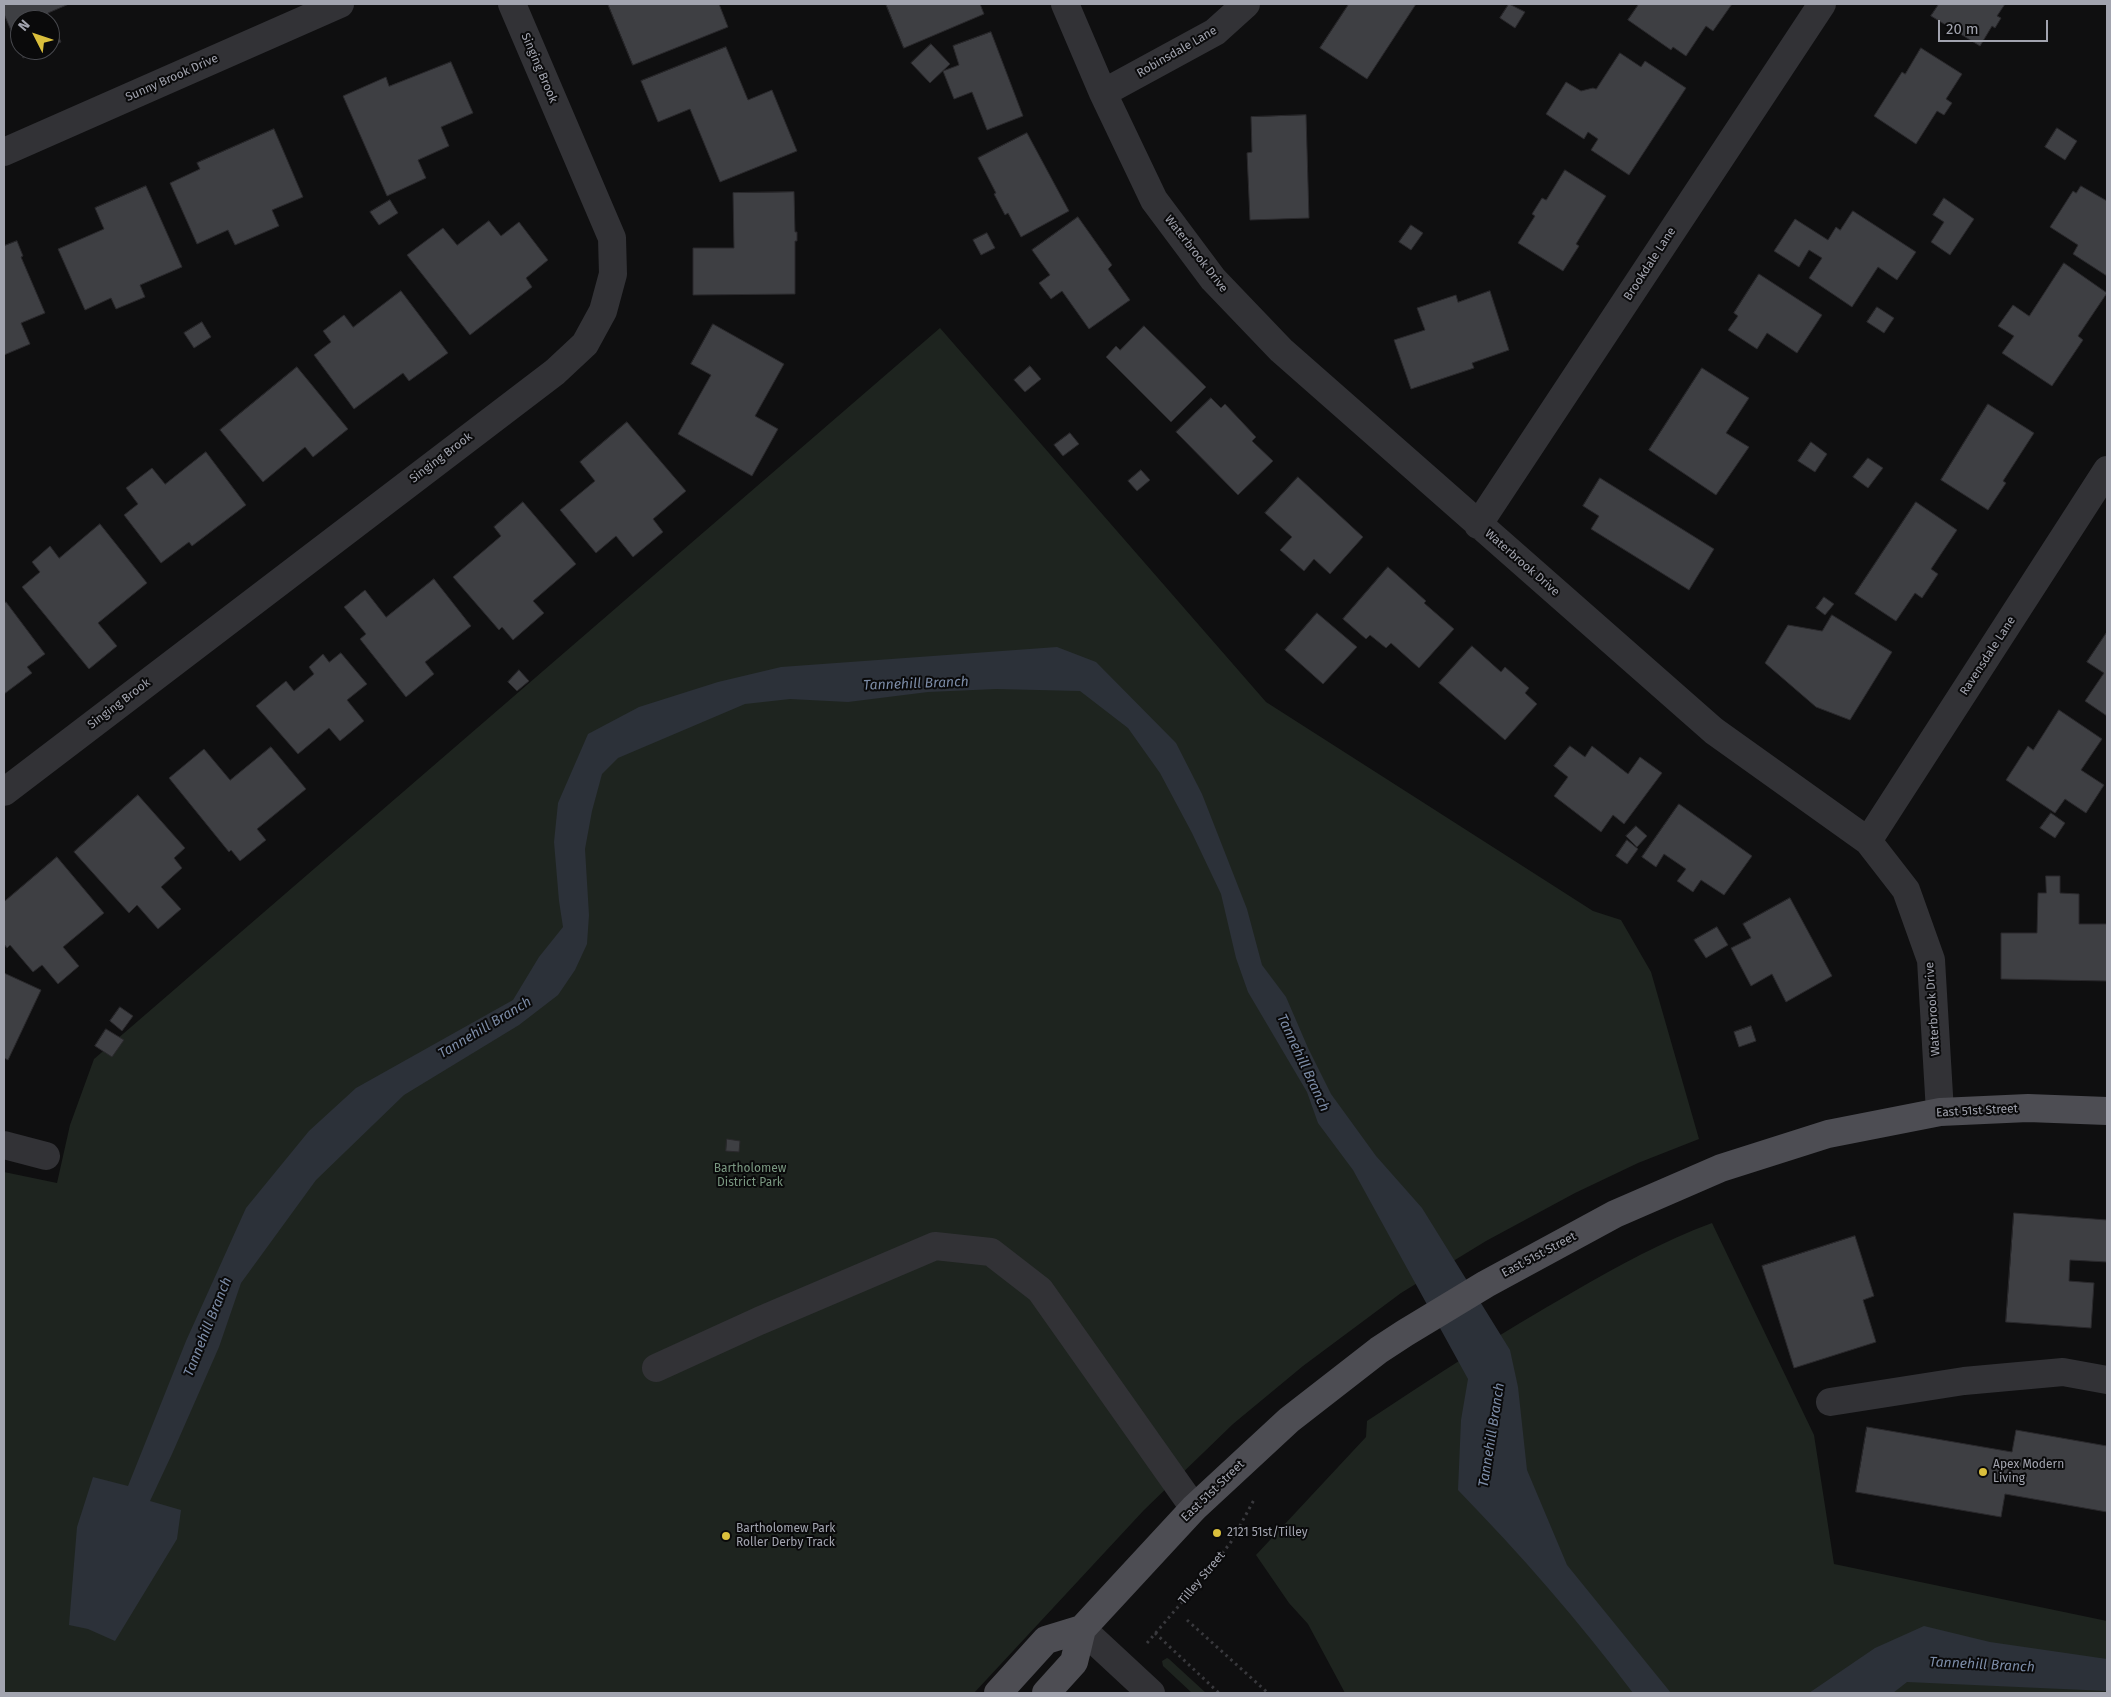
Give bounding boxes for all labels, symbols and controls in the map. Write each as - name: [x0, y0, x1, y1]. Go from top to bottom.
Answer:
- north arrow: [10, 10, 60, 60]
- scale bar: [1941, 10, 2051, 42]
- text: N: [15, 16, 34, 35]
- text: 20 m: [1946, 20, 1979, 38]
- street label: Robinsdale Lane: [1134, 23, 1220, 81]
- street label: Singing Brook: [518, 31, 560, 105]
- street label: Sunny Brook Drive: [124, 51, 220, 105]
- street label: Waterbrook Drive: [1161, 212, 1231, 296]
- street label: Brookdale Lane: [1621, 225, 1679, 303]
- street label: Singing Brook: [407, 430, 475, 486]
- street label: Waterbrook Drive: [1482, 527, 1562, 599]
- street label: Ravensdale Lane: [1957, 614, 2019, 698]
- water label: Tannehill Branch: [863, 674, 969, 694]
- street label: Singing Brook: [85, 676, 153, 732]
- street label: Waterbrook Drive: [1923, 961, 1943, 1057]
- water label: Tannehill Branch: [435, 994, 535, 1062]
- water label: Tannehill Branch: [1273, 1012, 1333, 1114]
- street label: East 51st Street: [1936, 1102, 2018, 1120]
- park label: Bartholomew District Park: [714, 1162, 786, 1190]
- street label: East 51st Street: [1499, 1229, 1579, 1281]
- water label: Tannehill Branch: [180, 1275, 236, 1379]
- water label: Tannehill Branch: [1475, 1381, 1509, 1489]
- street label: East 51st Street: [1178, 1457, 1248, 1525]
- place label: Apex Modern Living: [1993, 1458, 2064, 1486]
- marker: Apex Modern Living: [1977, 1466, 1989, 1478]
- place label: Bartholomew Park Roller Derby Track: [736, 1522, 836, 1550]
- place label: 2121 51st/Tilley: [1227, 1526, 1308, 1540]
- marker: 2121 51st/Tilley: [1211, 1527, 1223, 1539]
- marker: Bartholomew Park Roller Derby Track: [720, 1530, 732, 1542]
- street label: Tilley Street: [1176, 1549, 1228, 1607]
- water label: Tannehill Branch: [1929, 1654, 2035, 1676]

